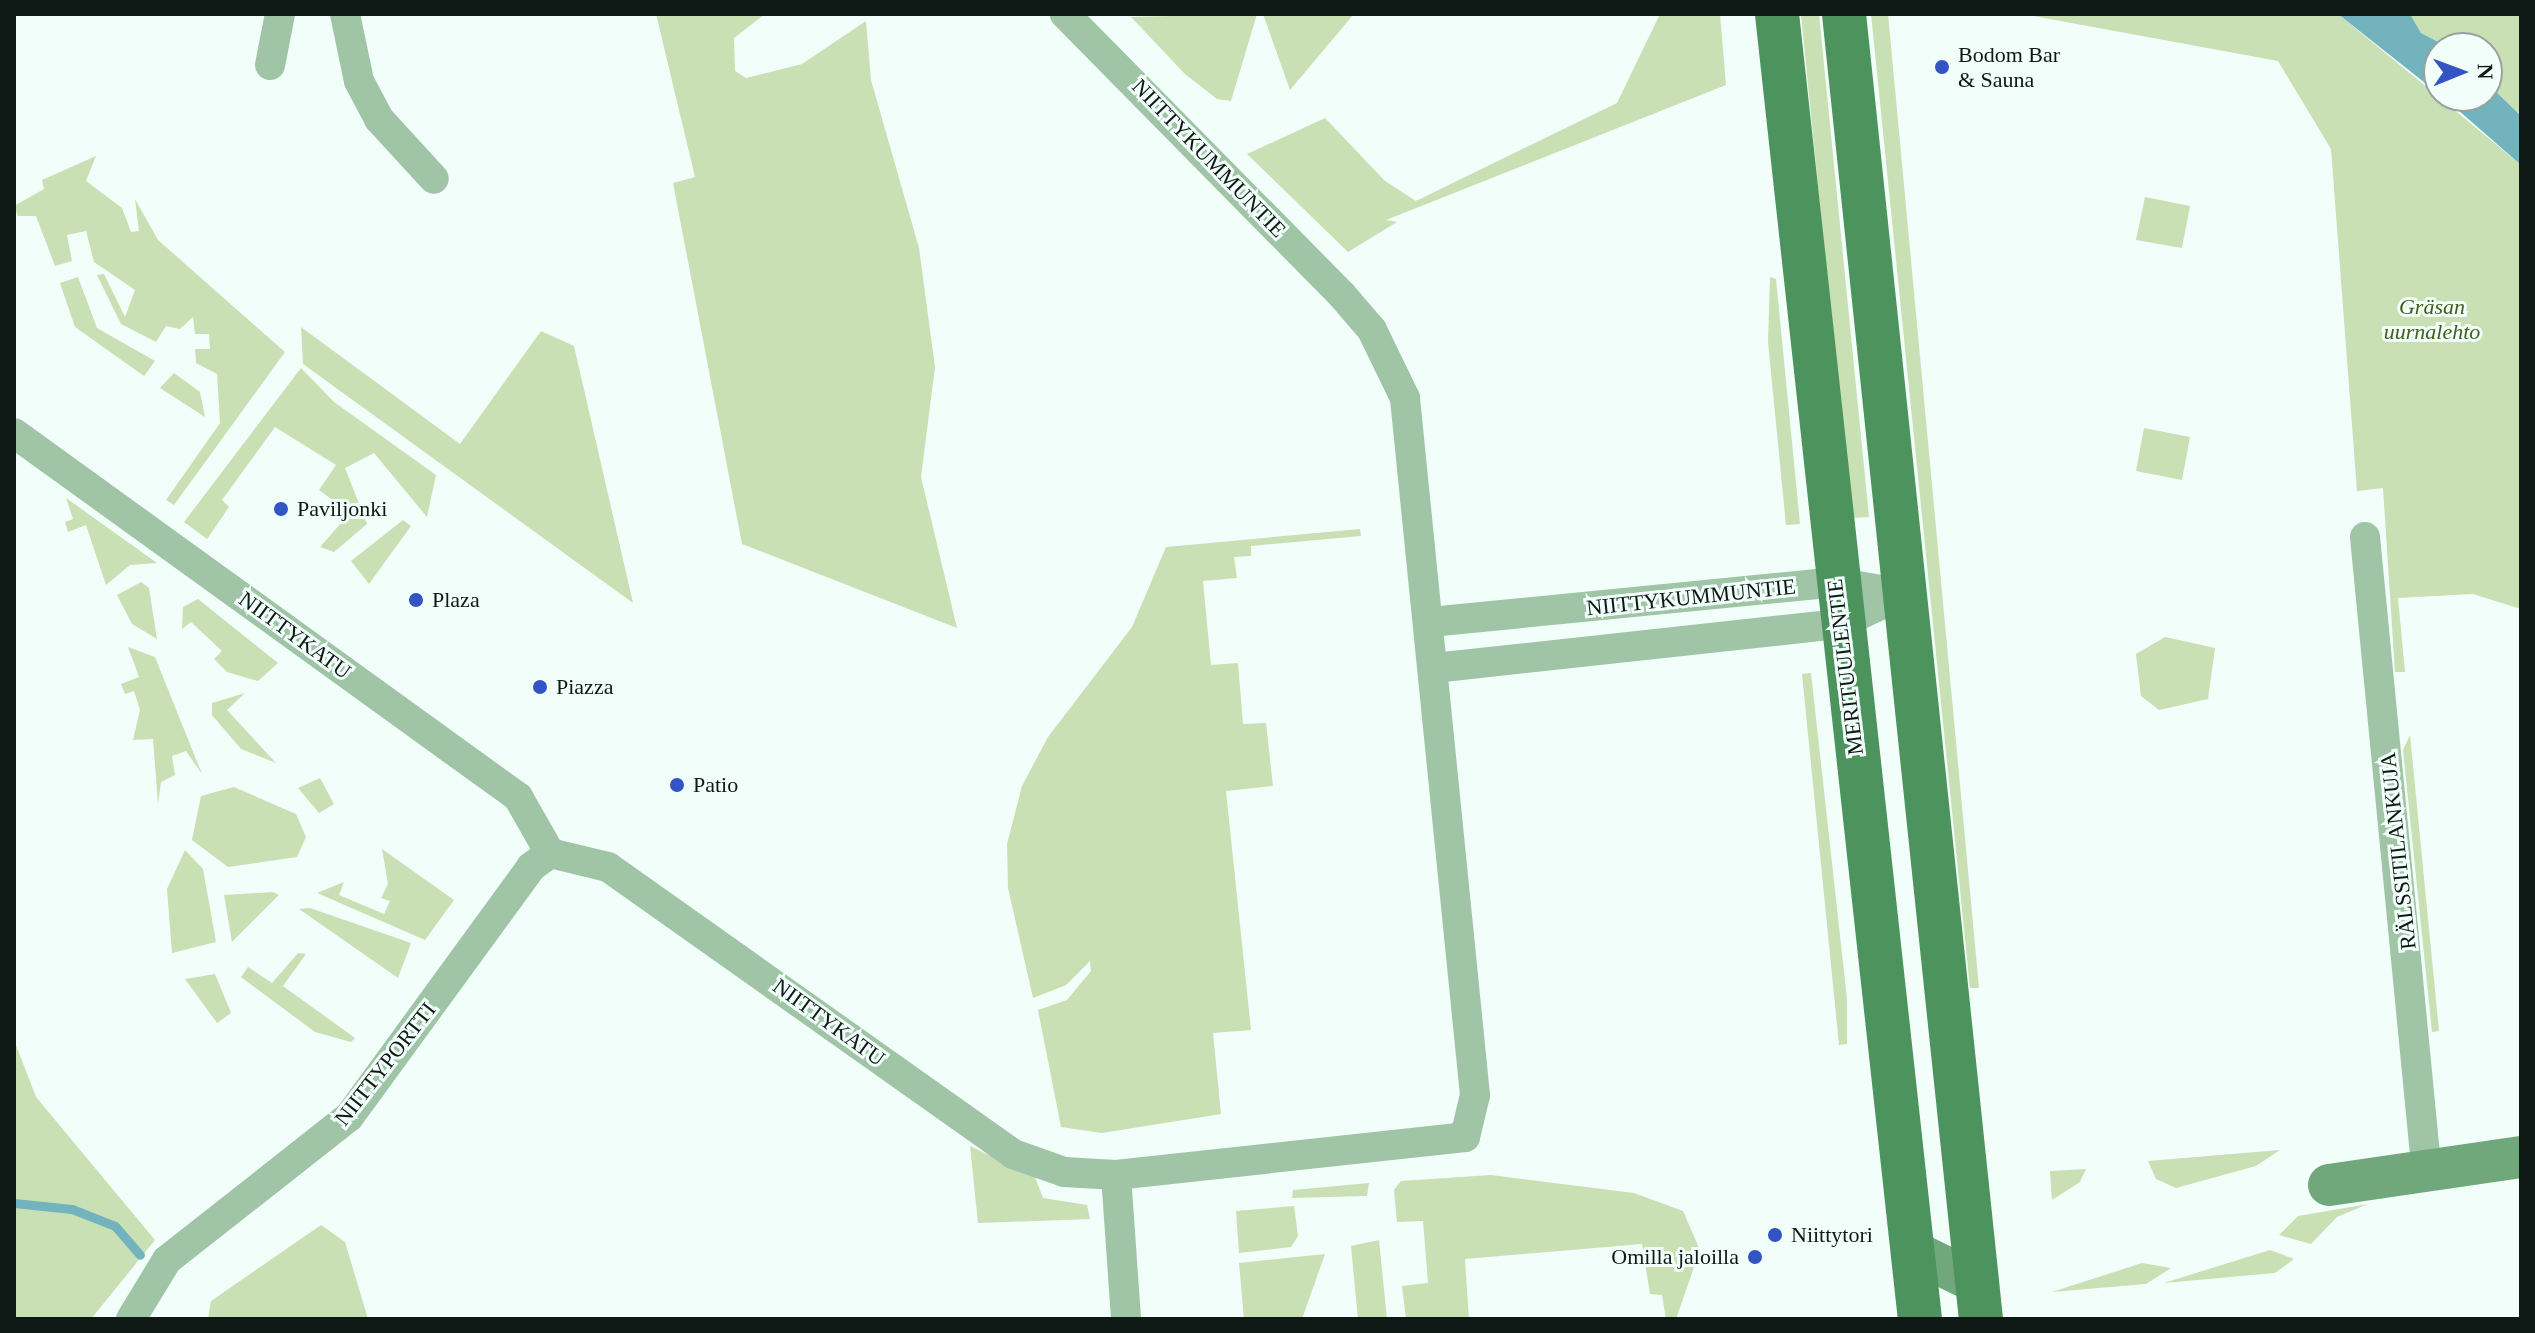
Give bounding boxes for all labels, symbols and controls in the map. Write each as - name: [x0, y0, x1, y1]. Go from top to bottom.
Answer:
- north arrow: [2423, 32, 2503, 112]
- place label: Bodom Bar & Sauna: [1958, 41, 2060, 92]
- marker: Bodom Bar & Sauna: [1933, 58, 1951, 76]
- text: N: [2473, 63, 2498, 80]
- street label: NIITTYKUMMUNTIE: [1127, 73, 1291, 243]
- park label: Gräsan uurnalehto: [2384, 293, 2480, 344]
- place label: Paviljonki: [297, 496, 387, 522]
- marker: Paviljonki: [272, 500, 290, 518]
- street label: NIITTYKUMMUNTIE: [1585, 573, 1797, 621]
- street label: MERITUULENTIE: [1821, 577, 1869, 757]
- street label: NIITTYKATU: [234, 586, 356, 684]
- place label: Plaza: [432, 587, 480, 613]
- marker: Plaza: [407, 591, 425, 609]
- place label: Piazza: [556, 674, 613, 700]
- marker: Piazza: [531, 678, 549, 696]
- street label: RÄLSSITILANKUJA: [2375, 751, 2421, 951]
- place label: Patio: [693, 772, 738, 798]
- marker: Patio: [668, 776, 686, 794]
- street label: NIITTYKATU: [768, 973, 890, 1071]
- street label: NIITTYPORTTI: [329, 997, 441, 1131]
- place label: Niittytori: [1791, 1222, 1873, 1248]
- marker: Niittytori: [1766, 1226, 1784, 1244]
- place label: Omilla jaloilla: [1611, 1244, 1739, 1270]
- marker: Omilla jaloilla: [1746, 1248, 1764, 1266]

